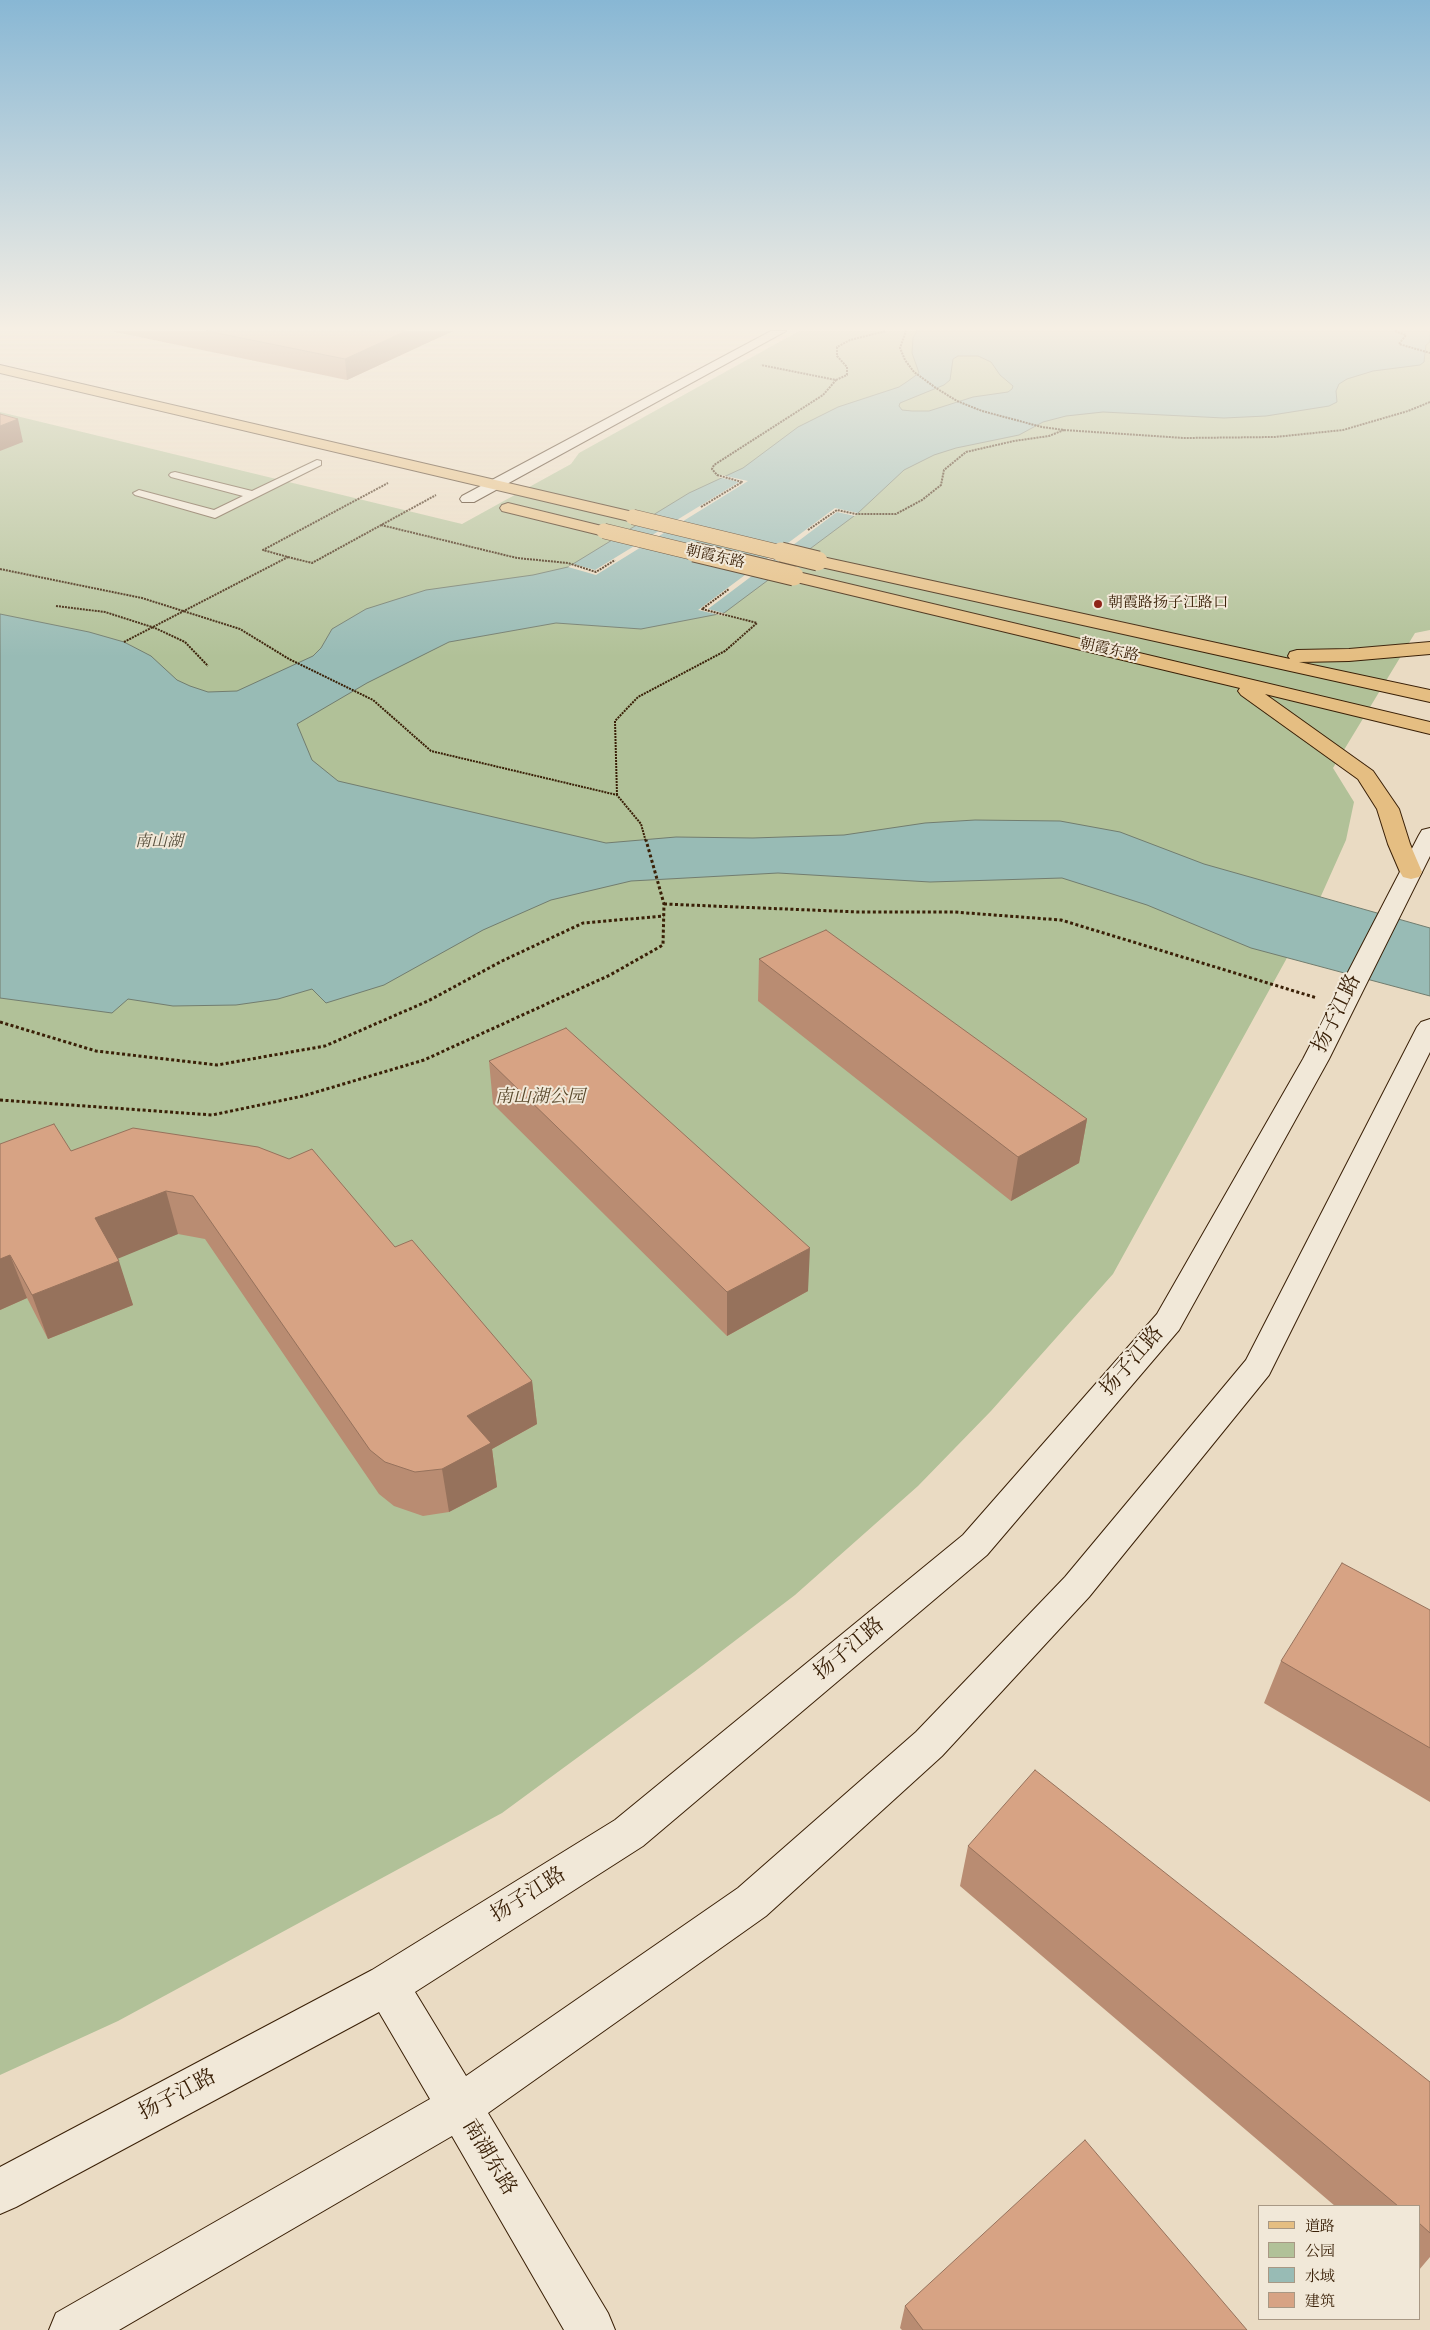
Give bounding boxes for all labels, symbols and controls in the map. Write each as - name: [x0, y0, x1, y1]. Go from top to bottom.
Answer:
- street label: 朝霞东路: [684, 542, 746, 574]
- place label: 朝霞路扬子江路口: [1108, 595, 1228, 613]
- marker: 朝霞路扬子江路口: [1092, 598, 1104, 610]
- street label: 朝霞东路: [1078, 635, 1140, 667]
- water label: 南山湖: [135, 833, 183, 853]
- street label: 扬子江路: [1308, 971, 1368, 1057]
- park label: 南山湖公园: [495, 1087, 585, 1109]
- street label: 扬子江路: [1096, 1322, 1170, 1402]
- street label: 扬子江路: [810, 1613, 890, 1687]
- street label: 扬子江路: [487, 1863, 571, 1929]
- street label: 扬子江路: [135, 2065, 221, 2127]
- street label: 南湖东路: [456, 2116, 520, 2200]
- legend: [1258, 2205, 1420, 2320]
- text: 道路: [1305, 2217, 1335, 2236]
- text: 公园: [1305, 2242, 1335, 2261]
- text: 水域: [1305, 2267, 1335, 2286]
- text: 建筑: [1305, 2292, 1335, 2311]

